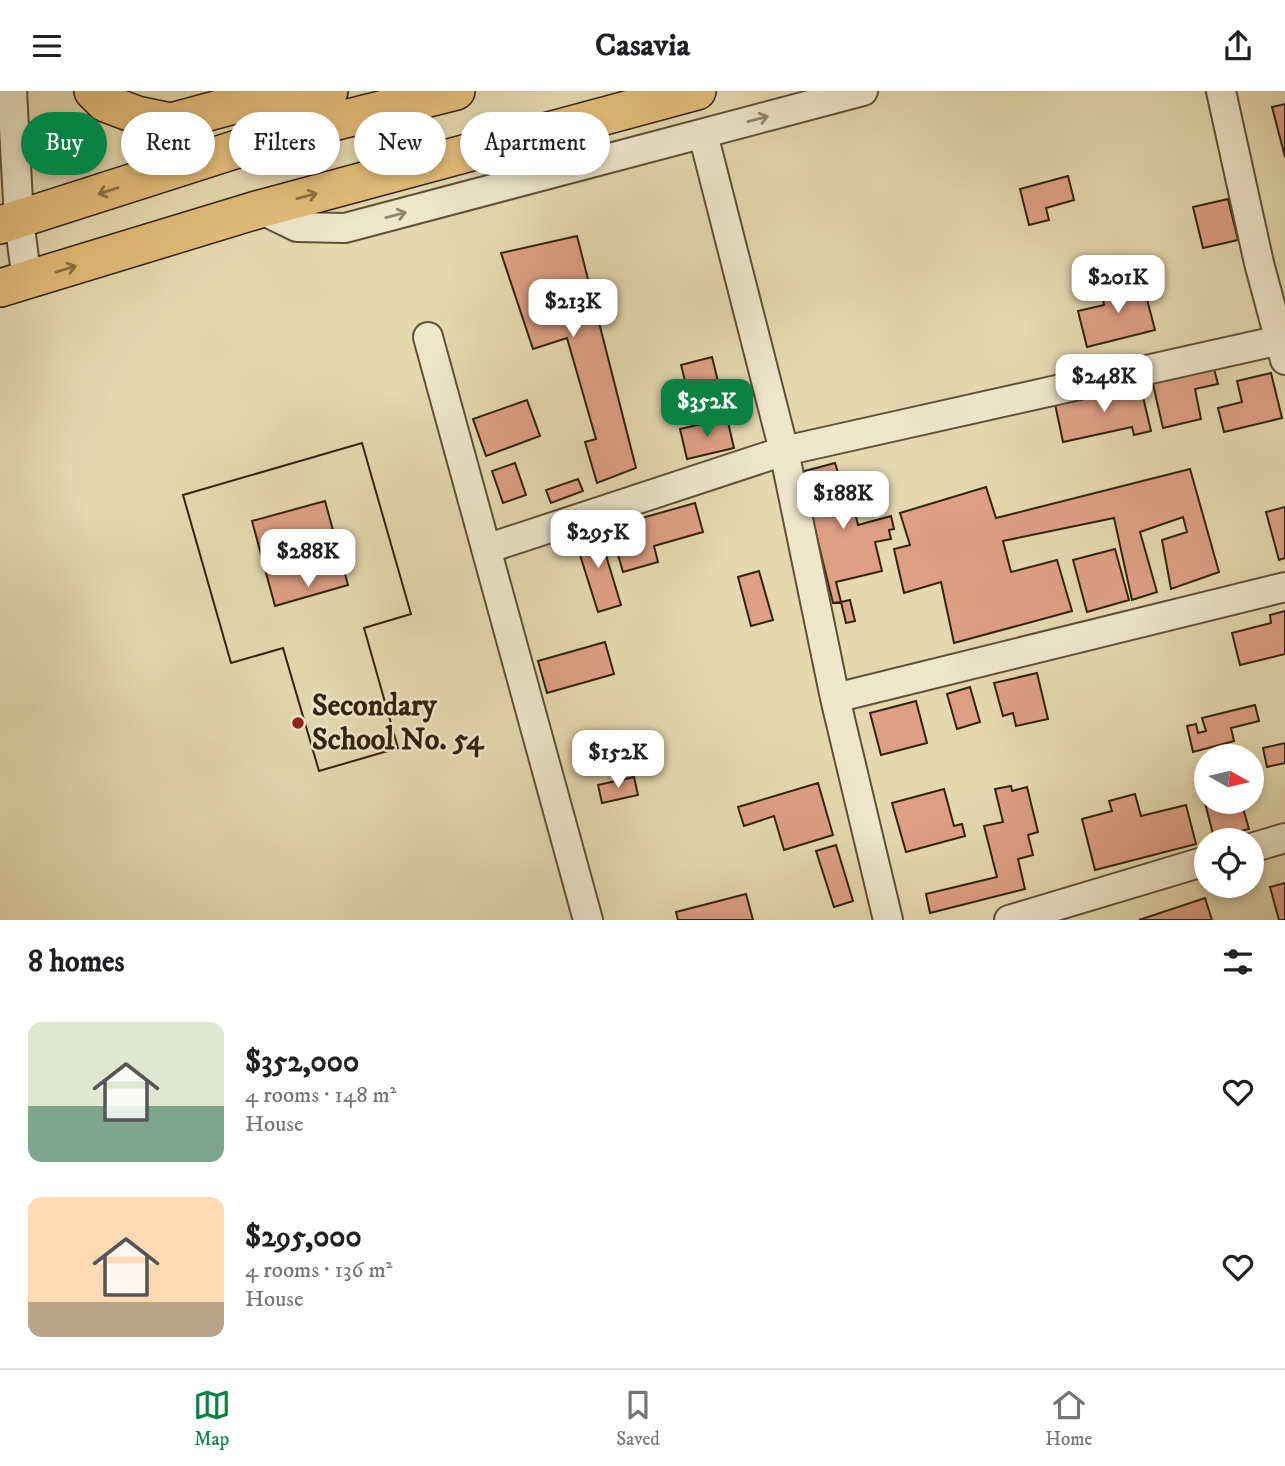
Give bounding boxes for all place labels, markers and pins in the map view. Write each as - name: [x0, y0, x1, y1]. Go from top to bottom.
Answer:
- pin: $201K: [1069, 255, 1167, 315]
- pin: $213K: [524, 279, 622, 339]
- pin: $248K: [1055, 355, 1153, 414]
- pin: $352K: [658, 379, 756, 439]
- pin: $188K: [794, 471, 892, 531]
- pin: $295K: [549, 511, 647, 570]
- pin: $288K: [259, 529, 357, 589]
- place label: Secondary School No. 54: [312, 688, 485, 759]
- marker: Secondary School No. 54: [290, 715, 306, 731]
- pin: $152K: [569, 731, 667, 790]

